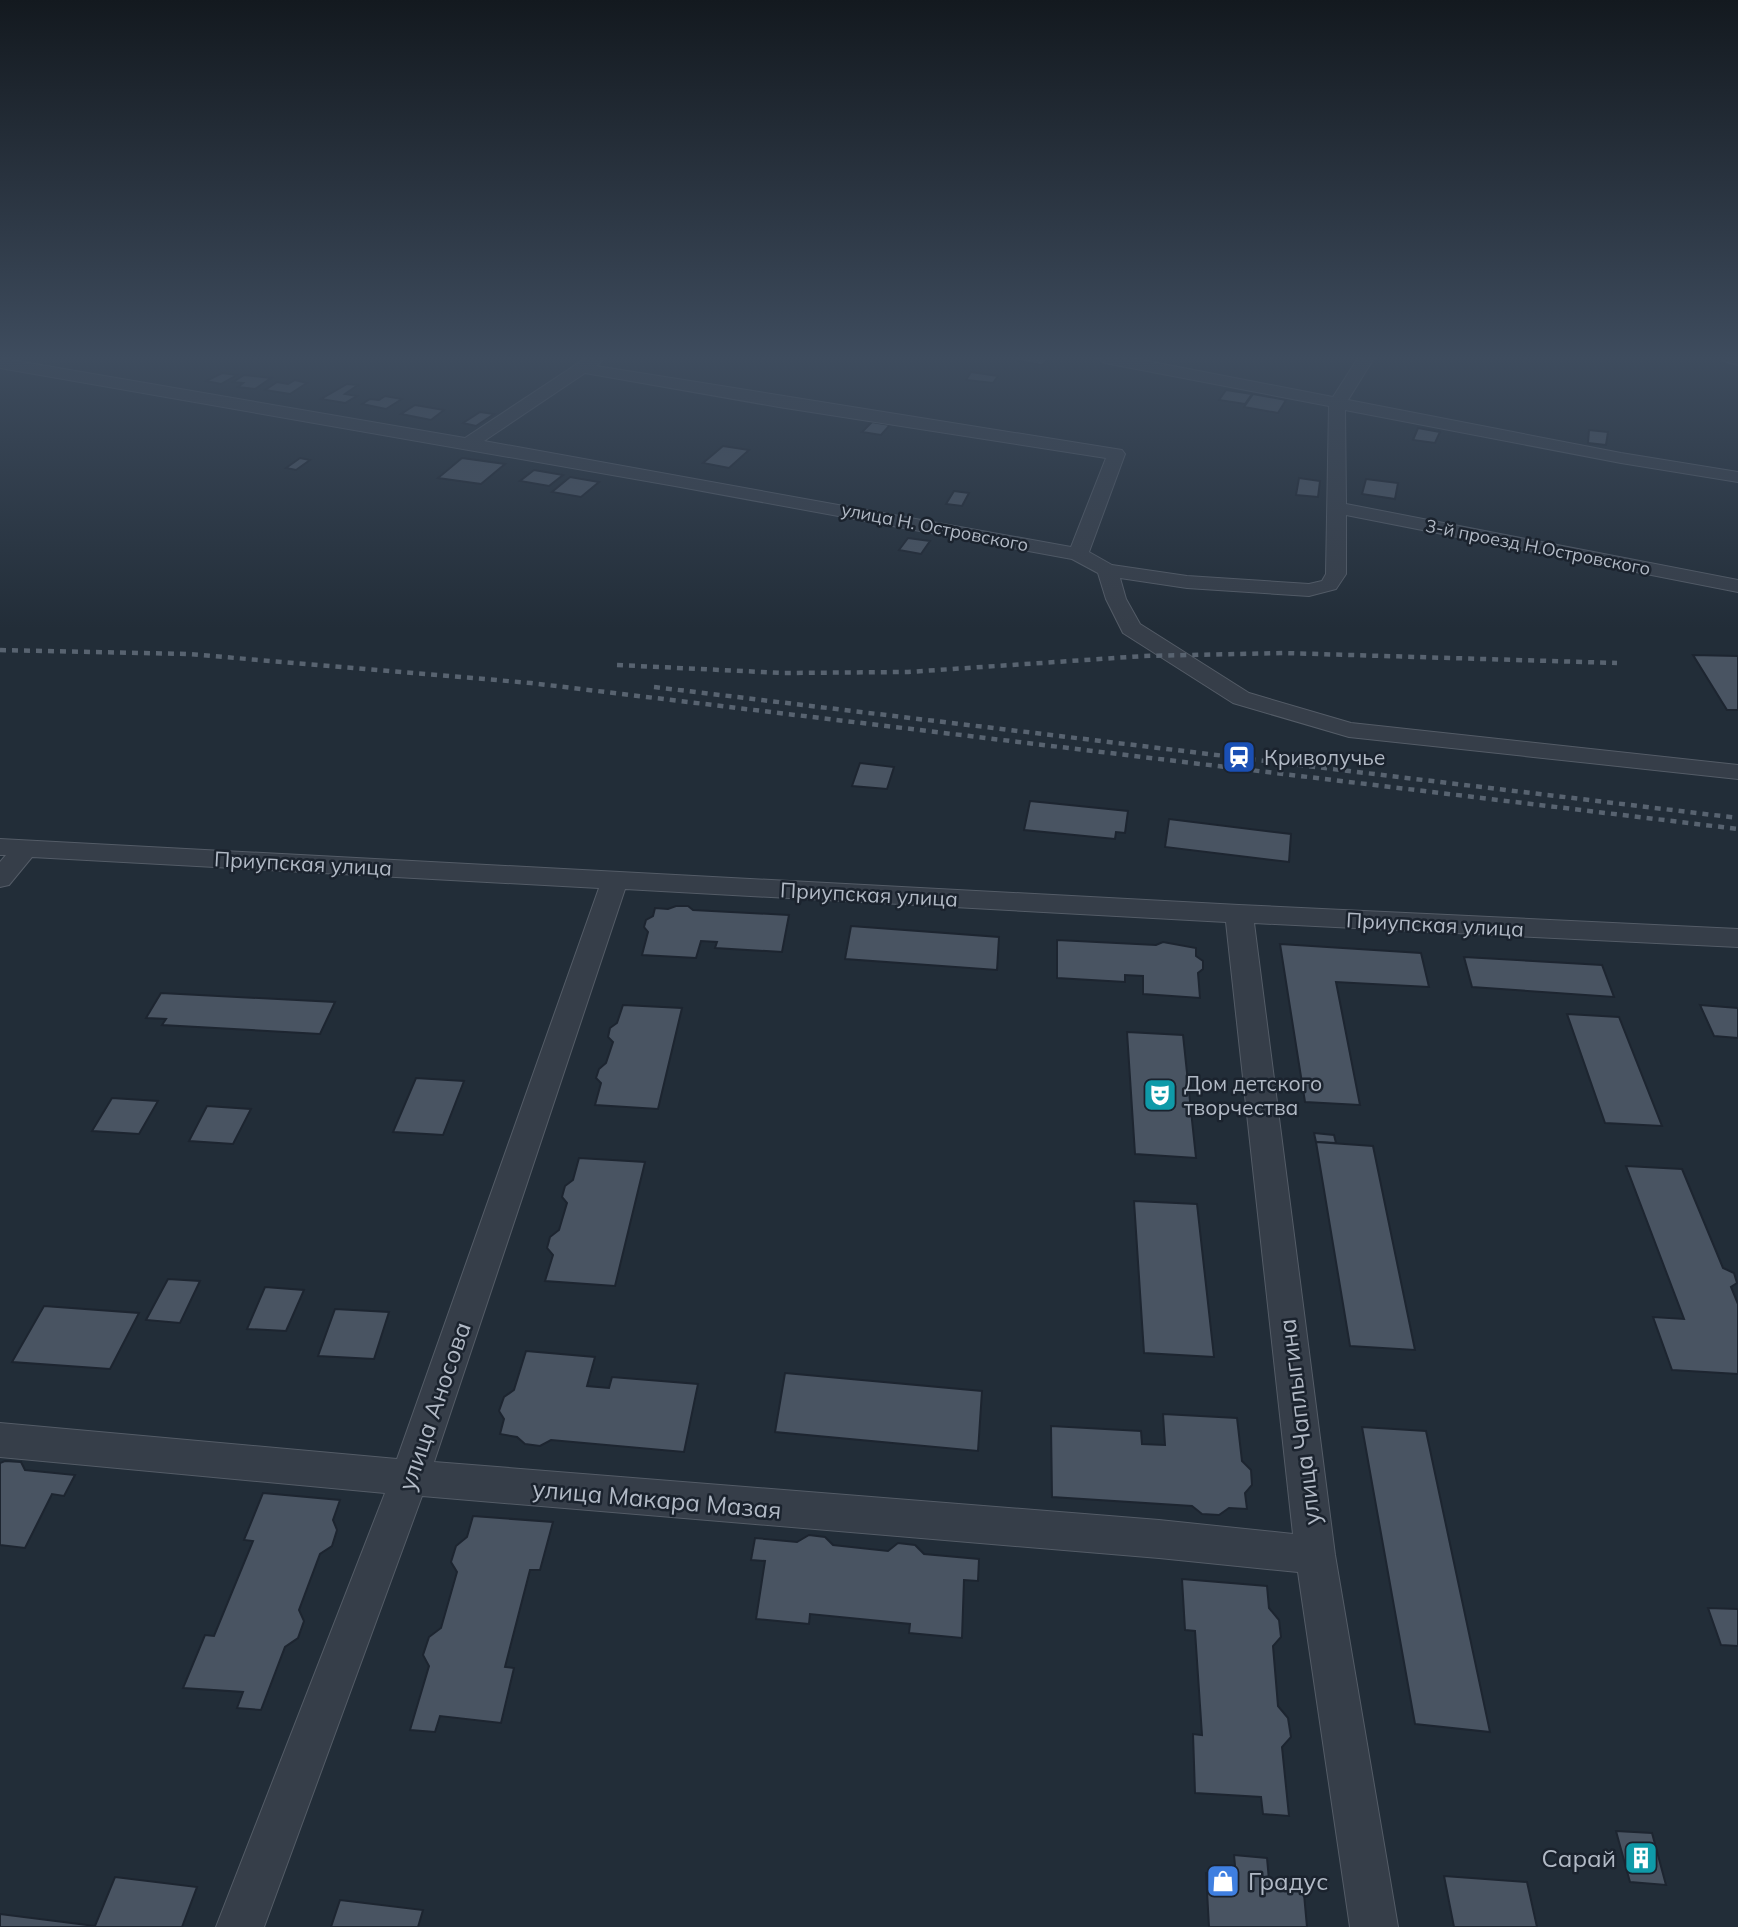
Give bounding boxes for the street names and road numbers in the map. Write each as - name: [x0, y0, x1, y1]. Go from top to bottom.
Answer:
- street label: улица Н. Островского: [839, 498, 1031, 556]
- street label: 3-й проезд Н.Островского: [1424, 514, 1652, 580]
- street label: Приупская улица: [213, 845, 393, 881]
- street label: Приупская улица: [779, 876, 959, 912]
- street label: Приупская улица: [1345, 906, 1525, 942]
- street label: улица Чаплыгина: [1271, 1317, 1327, 1527]
- street label: улица Аносова: [391, 1318, 477, 1494]
- street label: улица Макара Мазая: [531, 1473, 783, 1525]

